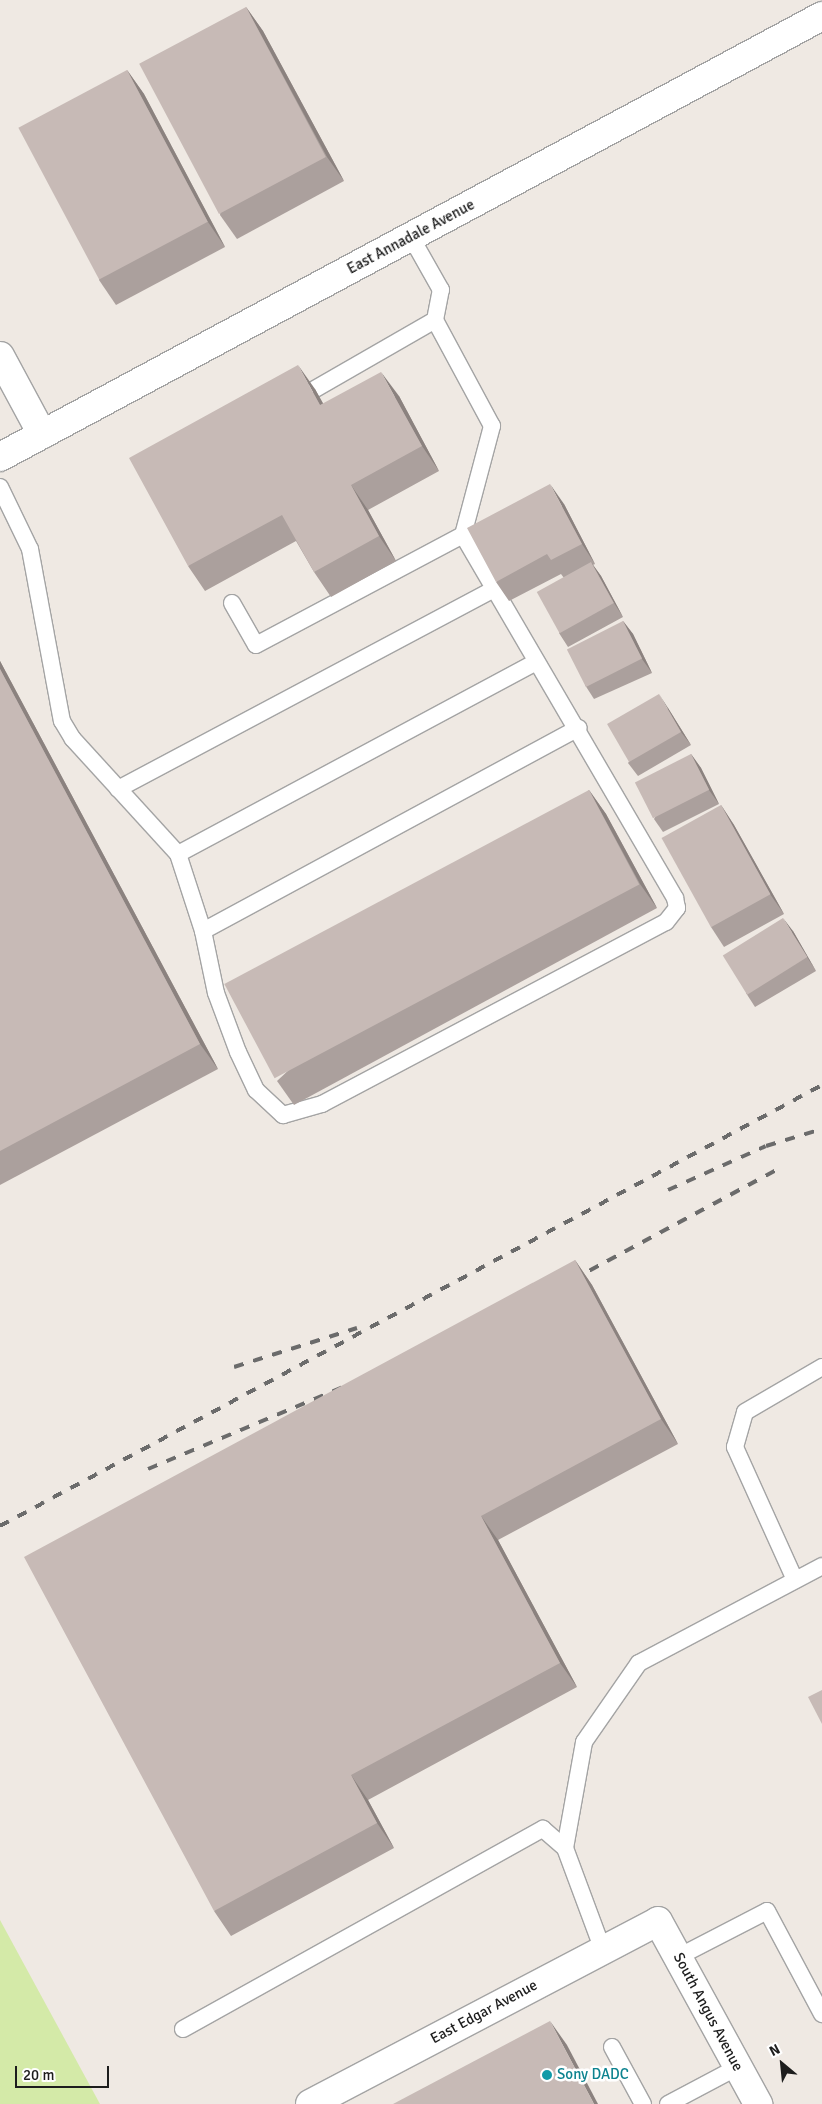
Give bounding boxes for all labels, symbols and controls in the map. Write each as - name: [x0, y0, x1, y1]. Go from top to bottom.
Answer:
- street label: East Annadale Avenue: [344, 196, 478, 278]
- street label: South Angus Avenue: [669, 1950, 747, 2074]
- street label: East Edgar Avenue: [427, 1976, 541, 2048]
- north arrow: [757, 2039, 807, 2089]
- text: N: [766, 2041, 783, 2060]
- scale bar: [18, 2056, 111, 2088]
- text: 20 m: [23, 2066, 54, 2084]
- place label: Sony DADC: [557, 2066, 629, 2084]
- marker: Sony DADC: [541, 2069, 553, 2081]

